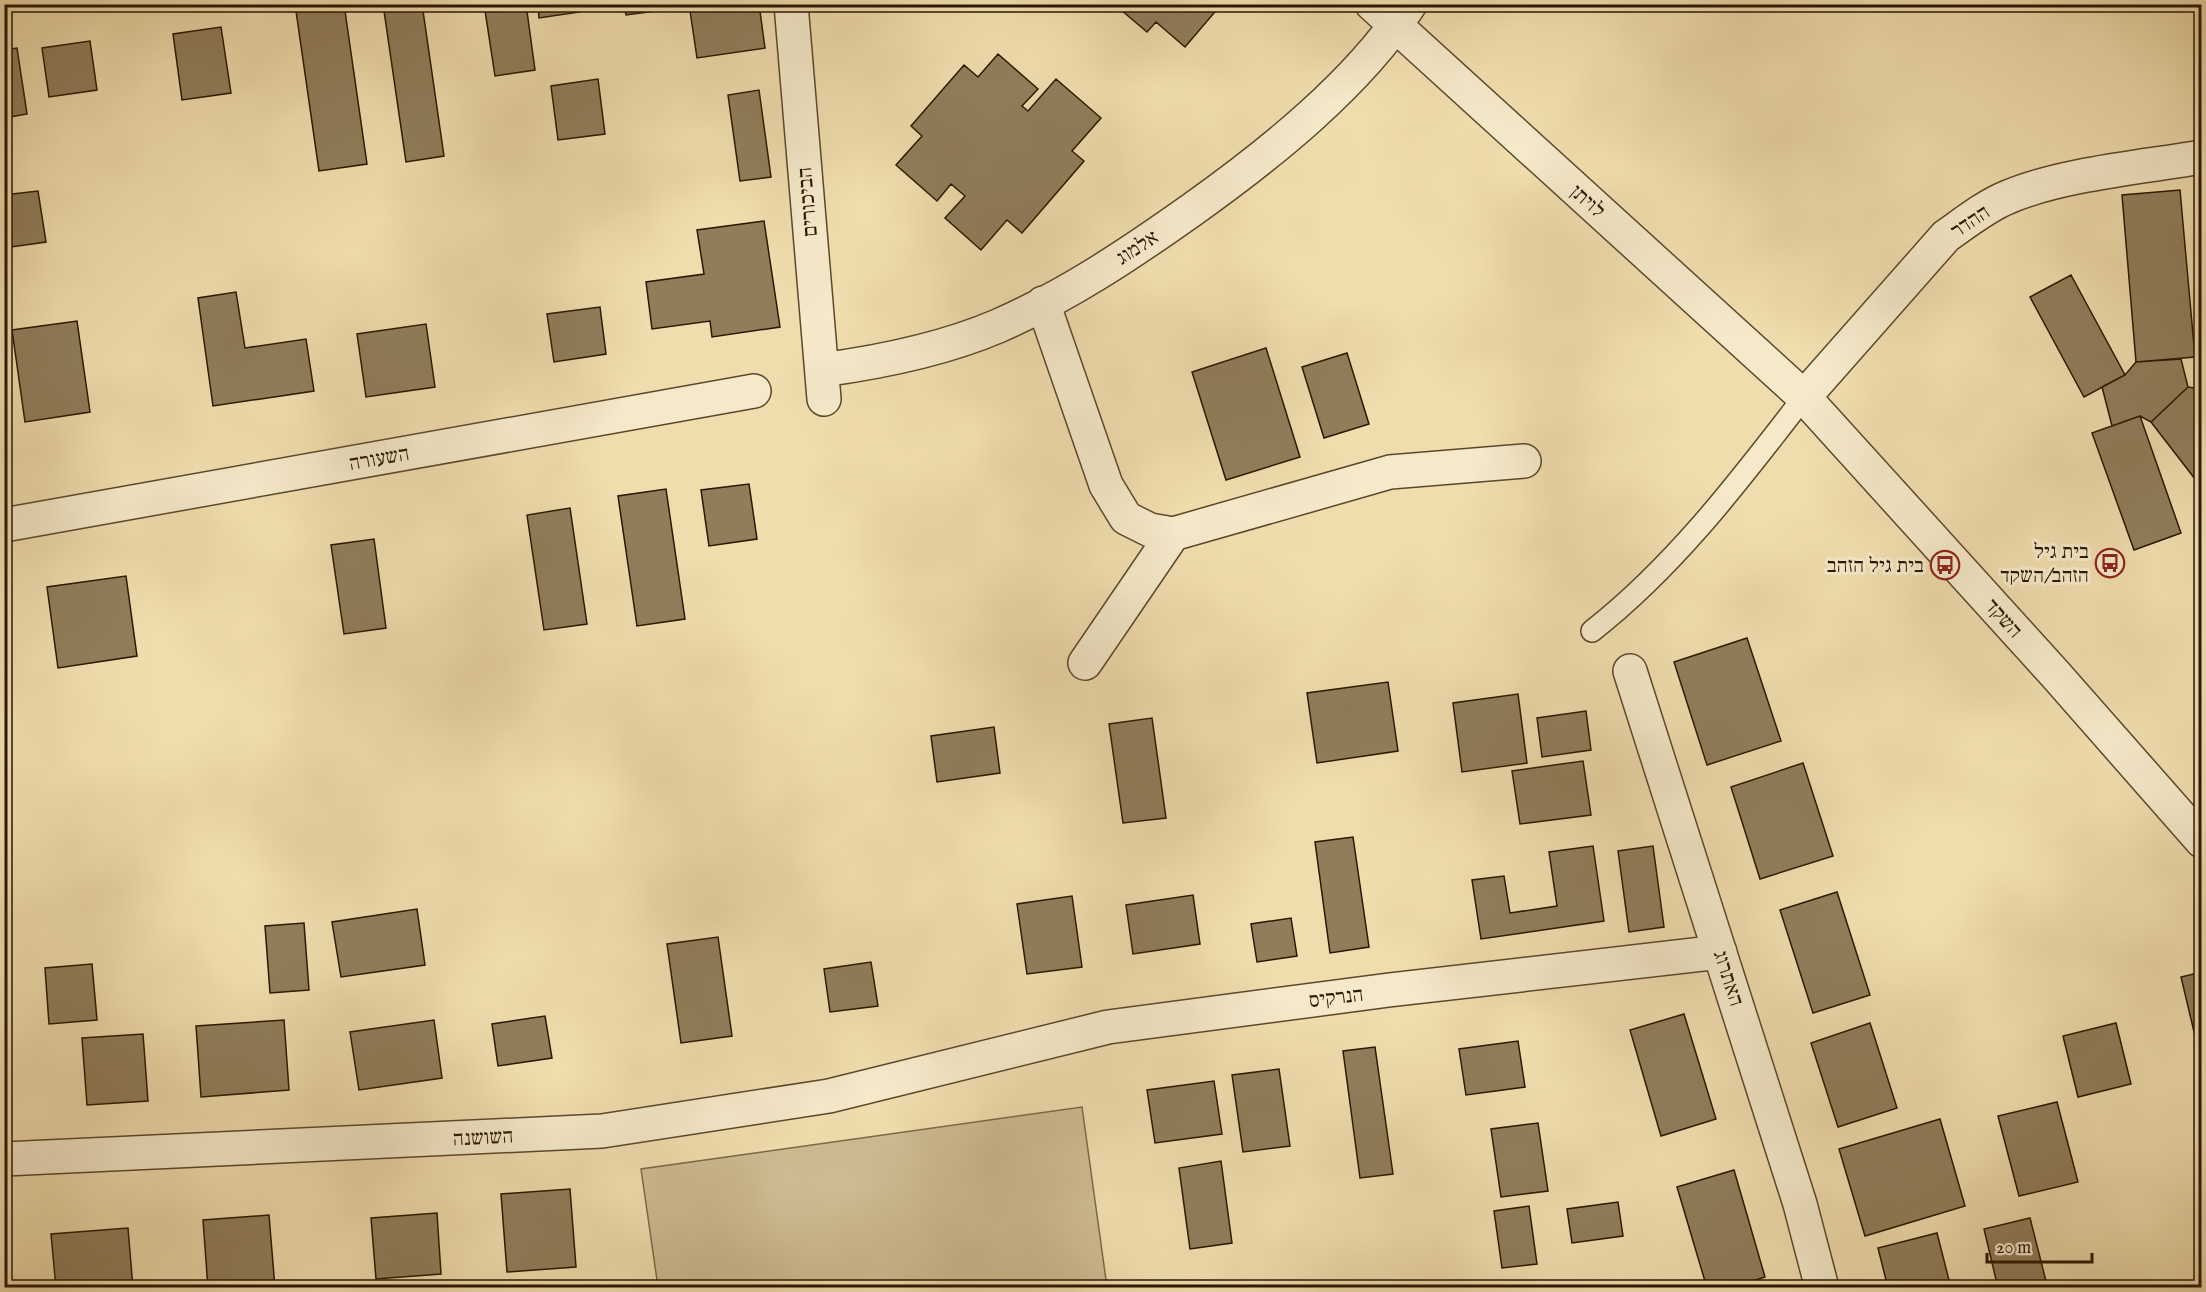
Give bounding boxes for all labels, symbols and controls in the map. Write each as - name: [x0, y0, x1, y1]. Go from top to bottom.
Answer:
- street label: הביכורים: [792, 166, 825, 238]
- street label: לויתן: [1564, 179, 1610, 225]
- street label: ההדר: [1946, 199, 1996, 245]
- street label: אלמוג: [1111, 225, 1164, 272]
- street label: השעורה: [347, 441, 412, 478]
- place label: בית גיל הזהב/השקד: [2000, 539, 2089, 590]
- bus stop icon: בית גיל הזהב/השקד: [2094, 547, 2126, 579]
- bus stop icon: בית גיל הזהב: [1929, 549, 1961, 581]
- place label: בית גיל הזהב: [1826, 553, 1924, 580]
- street label: השקד: [1978, 594, 2028, 644]
- street label: האתרוג: [1706, 947, 1749, 1010]
- street label: הנרקיס: [1307, 982, 1365, 1015]
- street label: השושנה: [452, 1123, 514, 1154]
- scale bar: [1987, 1226, 2092, 1264]
- text: 20 m: [1996, 1237, 2031, 1260]

